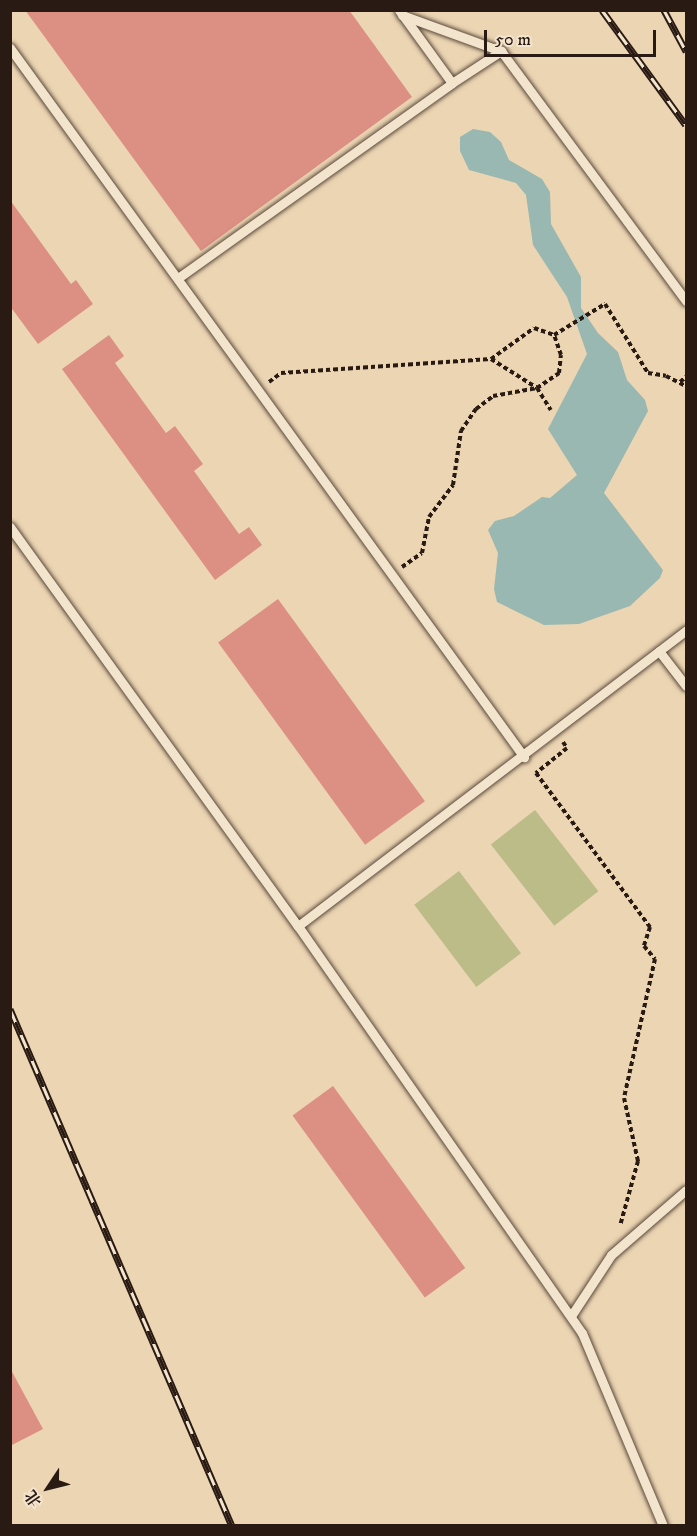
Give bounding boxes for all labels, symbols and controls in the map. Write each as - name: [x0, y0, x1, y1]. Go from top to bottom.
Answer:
- scale bar: [487, 18, 660, 56]
- text: 50 m: [495, 29, 531, 51]
- north arrow: [18, 1458, 78, 1518]
- text: 北: [20, 1486, 46, 1511]

